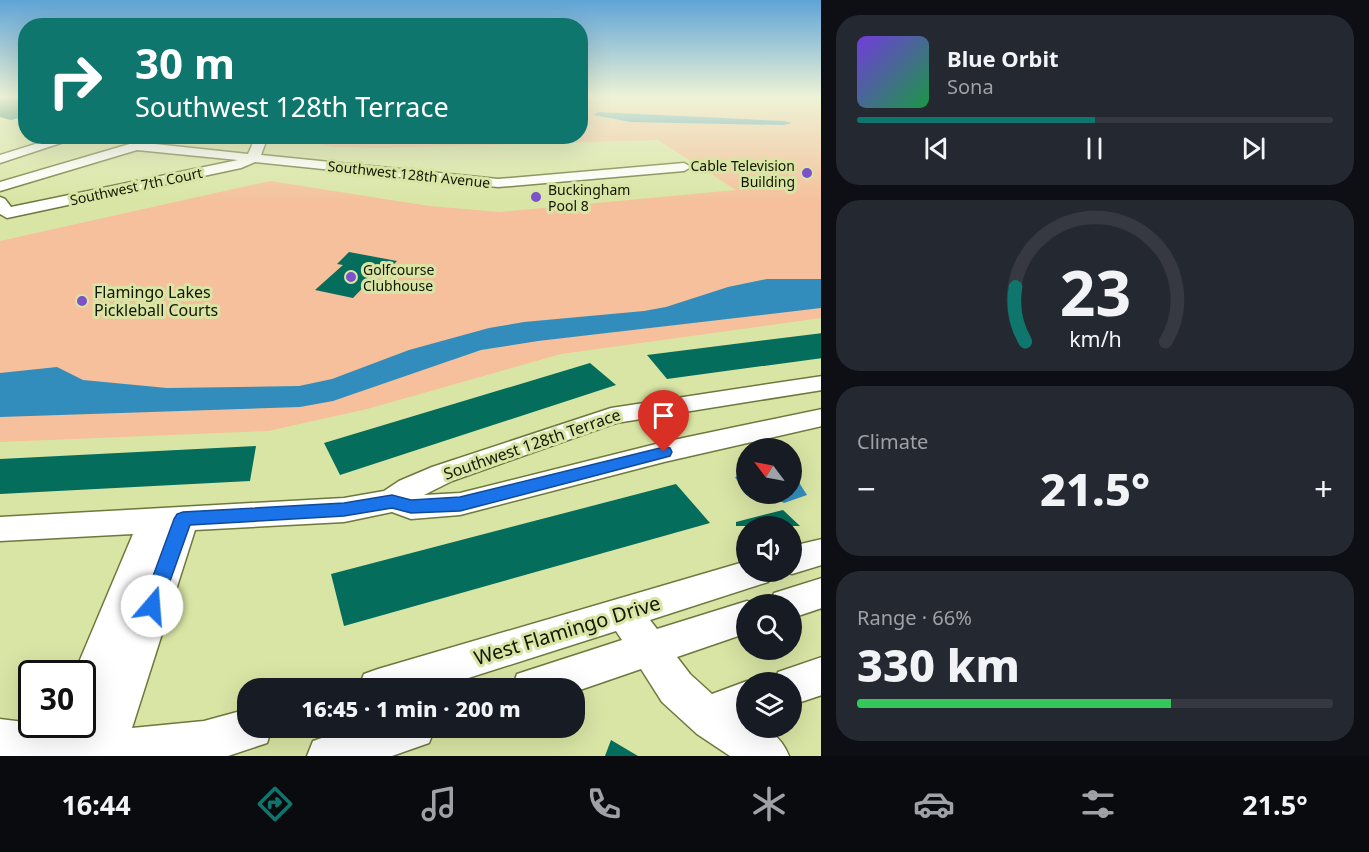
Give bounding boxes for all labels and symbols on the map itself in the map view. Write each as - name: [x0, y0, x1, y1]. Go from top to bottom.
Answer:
- street label: Southwest 128th Avenue: [327, 156, 491, 192]
- place label: Cable Television Building: [690, 156, 795, 191]
- street label: Southwest 7th Court: [68, 163, 204, 209]
- marker: Cable Television Building: [800, 166, 814, 180]
- place label: Buckingham Pool 8: [548, 180, 630, 215]
- marker: Buckingham Pool 8: [529, 190, 543, 204]
- place label: Golfcourse Clubhouse: [363, 260, 434, 295]
- marker: Golfcourse Clubhouse: [344, 270, 358, 284]
- place label: Flamingo Lakes Pickleball Courts: [94, 281, 218, 321]
- marker: Flamingo Lakes Pickleball Courts: [75, 294, 89, 308]
- pin: [638, 390, 689, 452]
- street label: Southwest 128th Terrace: [441, 403, 623, 485]
- north arrow: [736, 438, 802, 504]
- position arrow: [120, 574, 184, 638]
- street label: West Flamingo Drive: [471, 589, 663, 671]
- speed limit sign: 30: [18, 660, 96, 738]

